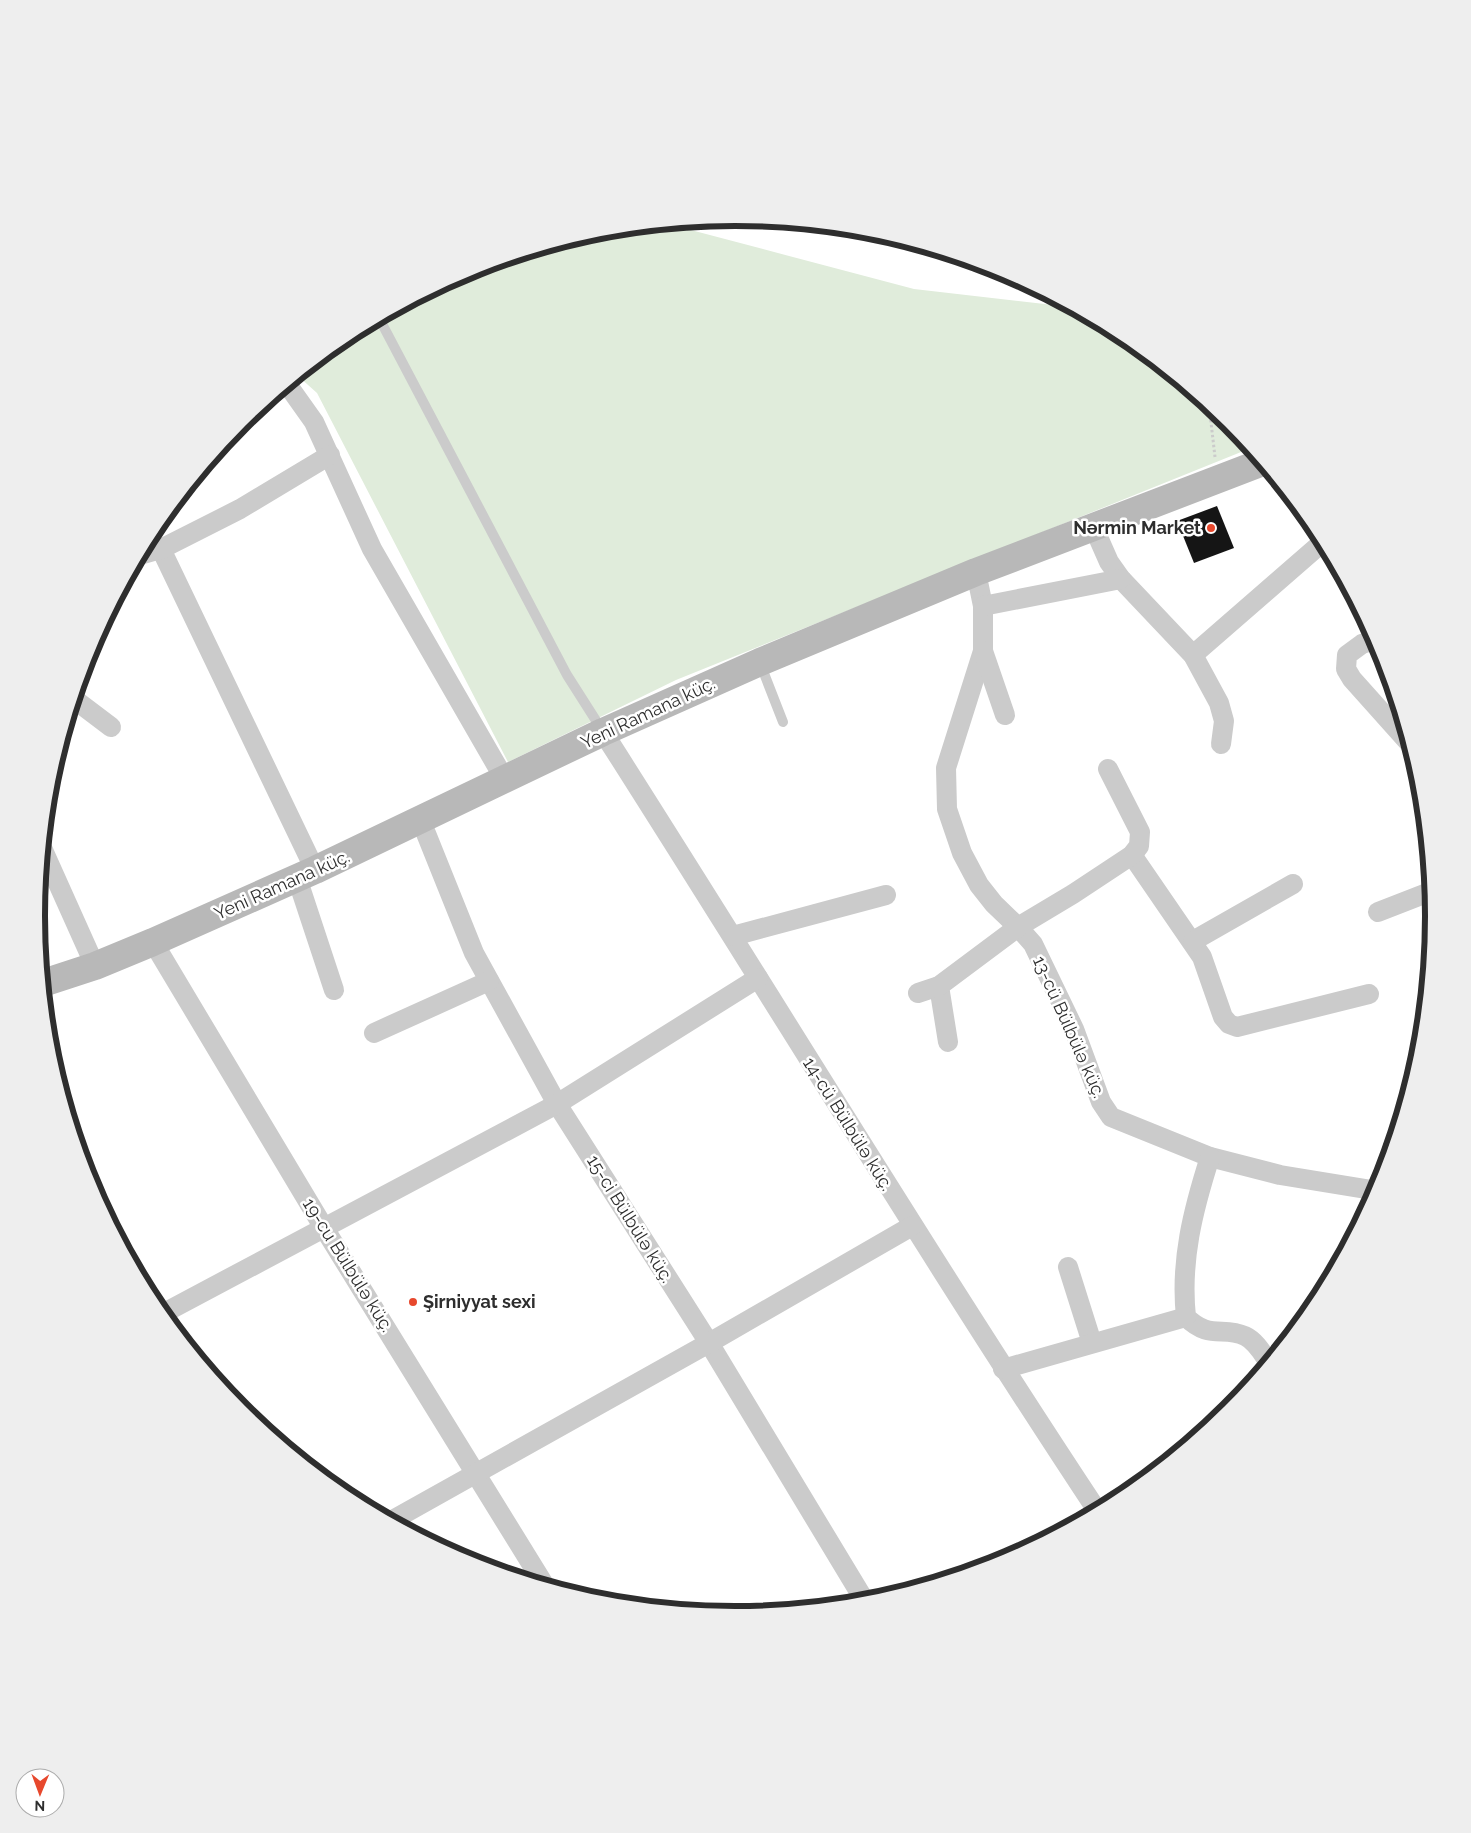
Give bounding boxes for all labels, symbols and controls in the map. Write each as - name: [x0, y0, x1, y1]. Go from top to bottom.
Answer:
- place label: Nərmin Market: [1073, 517, 1201, 538]
- marker: Nərmin Market: [1205, 522, 1217, 534]
- street label: Yeni Ramana küç.: [577, 672, 718, 753]
- street label: Yeni Ramana küç.: [211, 845, 353, 924]
- street label: 13-cü Bülbülə küç.: [1029, 953, 1110, 1101]
- street label: 14-cü Bülbülə küç.: [799, 1053, 898, 1194]
- street label: 15-ci Bülbülə küç.: [583, 1151, 678, 1286]
- street label: 19-cu Bülbülə küç.: [299, 1194, 398, 1336]
- place label: Şirniyyat sexi: [423, 1291, 536, 1312]
- marker: Şirniyyat sexi: [407, 1296, 419, 1308]
- north arrow: [15, 1768, 65, 1818]
- text: N: [34, 1798, 45, 1814]

